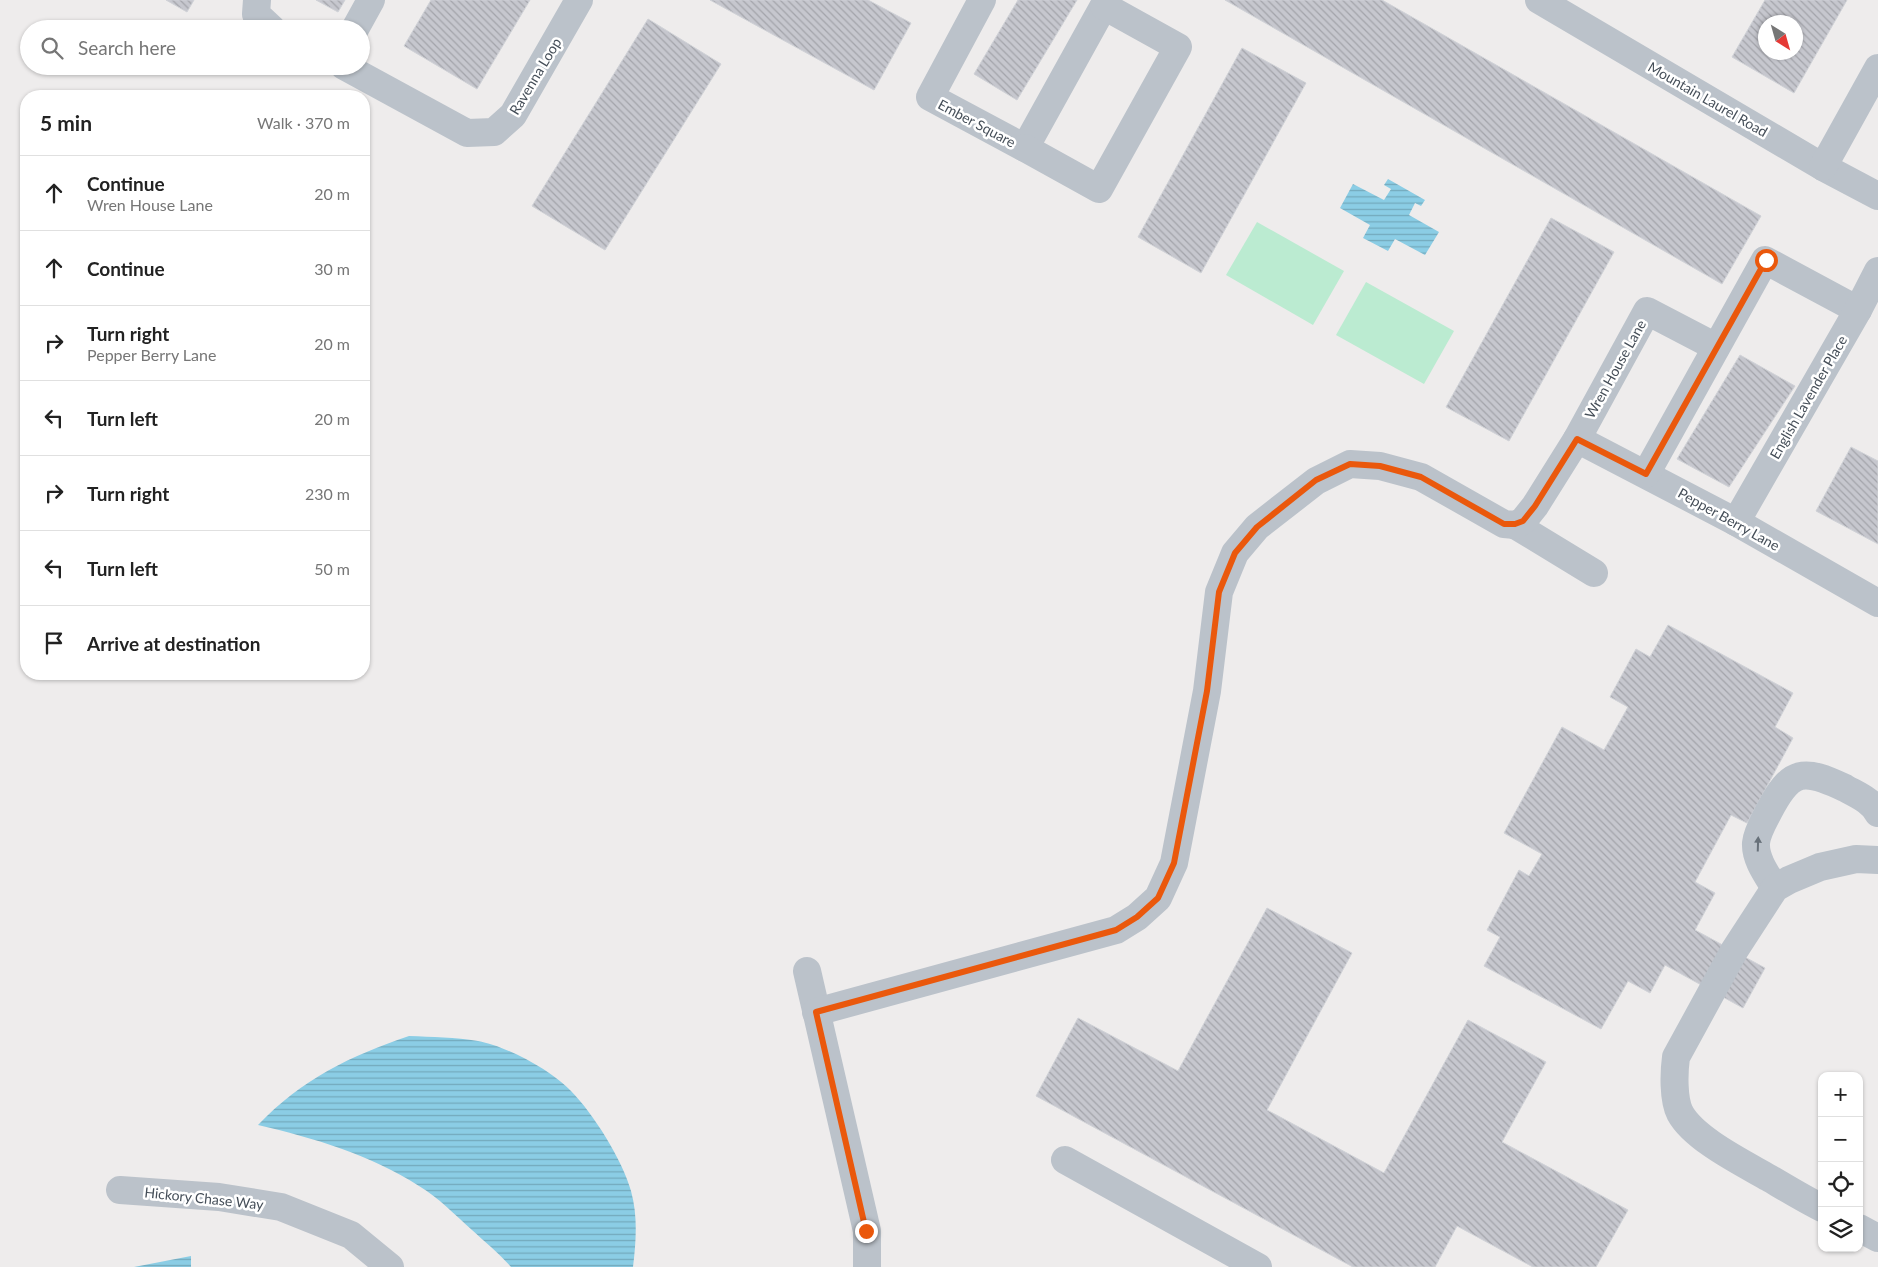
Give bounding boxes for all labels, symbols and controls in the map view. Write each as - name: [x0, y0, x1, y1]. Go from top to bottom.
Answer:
- north arrow: [1758, 15, 1803, 60]
- search box: [20, 20, 370, 75]
- icon: search: [38, 34, 66, 62]
- street label: Ravenna Loop: [505, 34, 565, 117]
- text: Search here: [78, 36, 176, 59]
- street label: Mountain Laurel Road: [1645, 58, 1771, 140]
- street label: Ember Square: [935, 95, 1019, 151]
- text: 5 min: [40, 110, 92, 135]
- text: Walk · 370 m: [257, 113, 350, 132]
- text: Continue: [87, 172, 165, 195]
- icon: ahead: [40, 179, 68, 207]
- text: 20 m: [314, 184, 350, 203]
- text: Wren House Lane: [87, 195, 213, 214]
- route start: [1755, 249, 1778, 272]
- icon: ahead: [40, 254, 68, 282]
- text: Continue: [87, 257, 165, 280]
- text: 30 m: [314, 259, 350, 278]
- street label: Wren House Lane: [1581, 317, 1649, 421]
- text: Turn right: [87, 322, 169, 345]
- icon: right: [40, 329, 68, 357]
- street label: English Lavender Place: [1766, 332, 1850, 462]
- text: 20 m: [314, 334, 350, 353]
- text: Pepper Berry Lane: [87, 345, 216, 364]
- icon: left: [40, 404, 68, 432]
- text: Turn left: [87, 407, 158, 430]
- text: 20 m: [314, 409, 350, 428]
- icon: right: [40, 479, 68, 507]
- text: Turn right: [87, 482, 169, 505]
- text: 230 m: [305, 484, 350, 503]
- street label: Pepper Berry Lane: [1675, 484, 1783, 554]
- icon: left: [40, 554, 68, 582]
- text: Turn left: [87, 557, 158, 580]
- text: 50 m: [314, 559, 350, 578]
- icon: arrive: [40, 629, 68, 657]
- text: Arrive at destination: [87, 632, 260, 655]
- one-way arrow: [1754, 836, 1762, 852]
- map controls: [1818, 1072, 1863, 1252]
- button: +: [1818, 1072, 1863, 1117]
- button: −: [1818, 1117, 1863, 1162]
- button: locate: [1818, 1162, 1863, 1207]
- street label: Hickory Chase Way: [144, 1183, 265, 1213]
- button: layers: [1818, 1207, 1863, 1252]
- route end: [855, 1220, 878, 1243]

